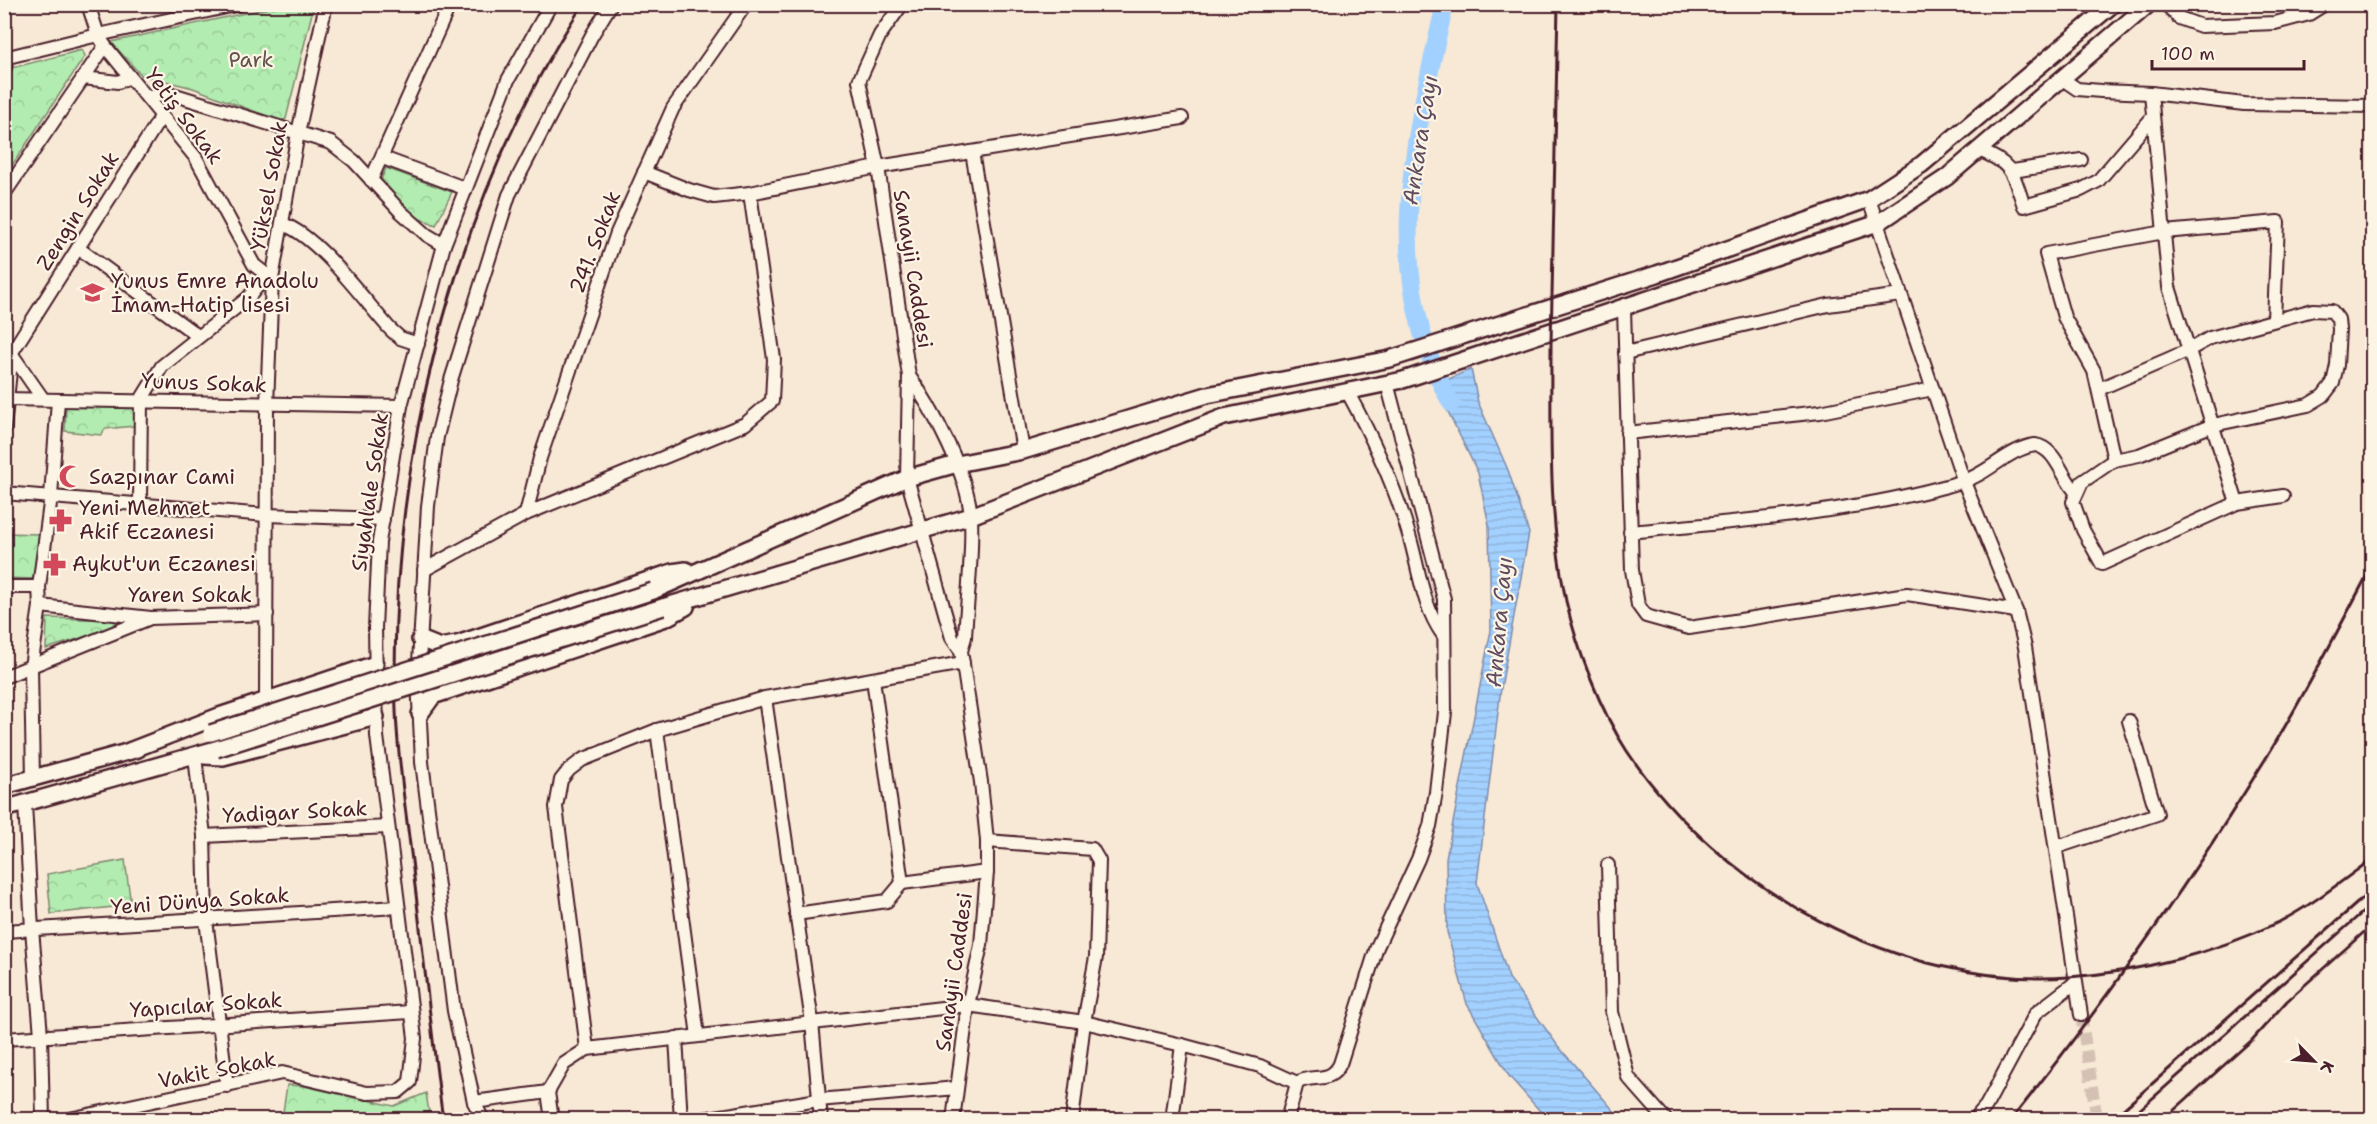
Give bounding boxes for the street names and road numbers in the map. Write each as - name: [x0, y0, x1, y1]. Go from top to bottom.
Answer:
- street label: Yetiş Sokak: [138, 62, 230, 170]
- street label: Yüksel Sokak: [244, 119, 294, 253]
- street label: Zengin Sokak: [30, 146, 126, 276]
- street label: 241. Sokak: [563, 187, 627, 297]
- street label: Sanayii Caddesi: [887, 188, 939, 350]
- street label: Yunus Sokak: [141, 367, 267, 399]
- street label: Siyahlale Sokak: [345, 411, 395, 573]
- street label: Yaren Sokak: [128, 581, 252, 609]
- street label: Yadigar Sokak: [222, 794, 368, 830]
- street label: Yeni Dünya Sokak: [110, 881, 290, 921]
- street label: Sanayii Caddesi: [929, 891, 979, 1053]
- street label: Yapıcılar Sokak: [129, 986, 283, 1024]
- street label: Vakit Sokak: [156, 1045, 278, 1095]

